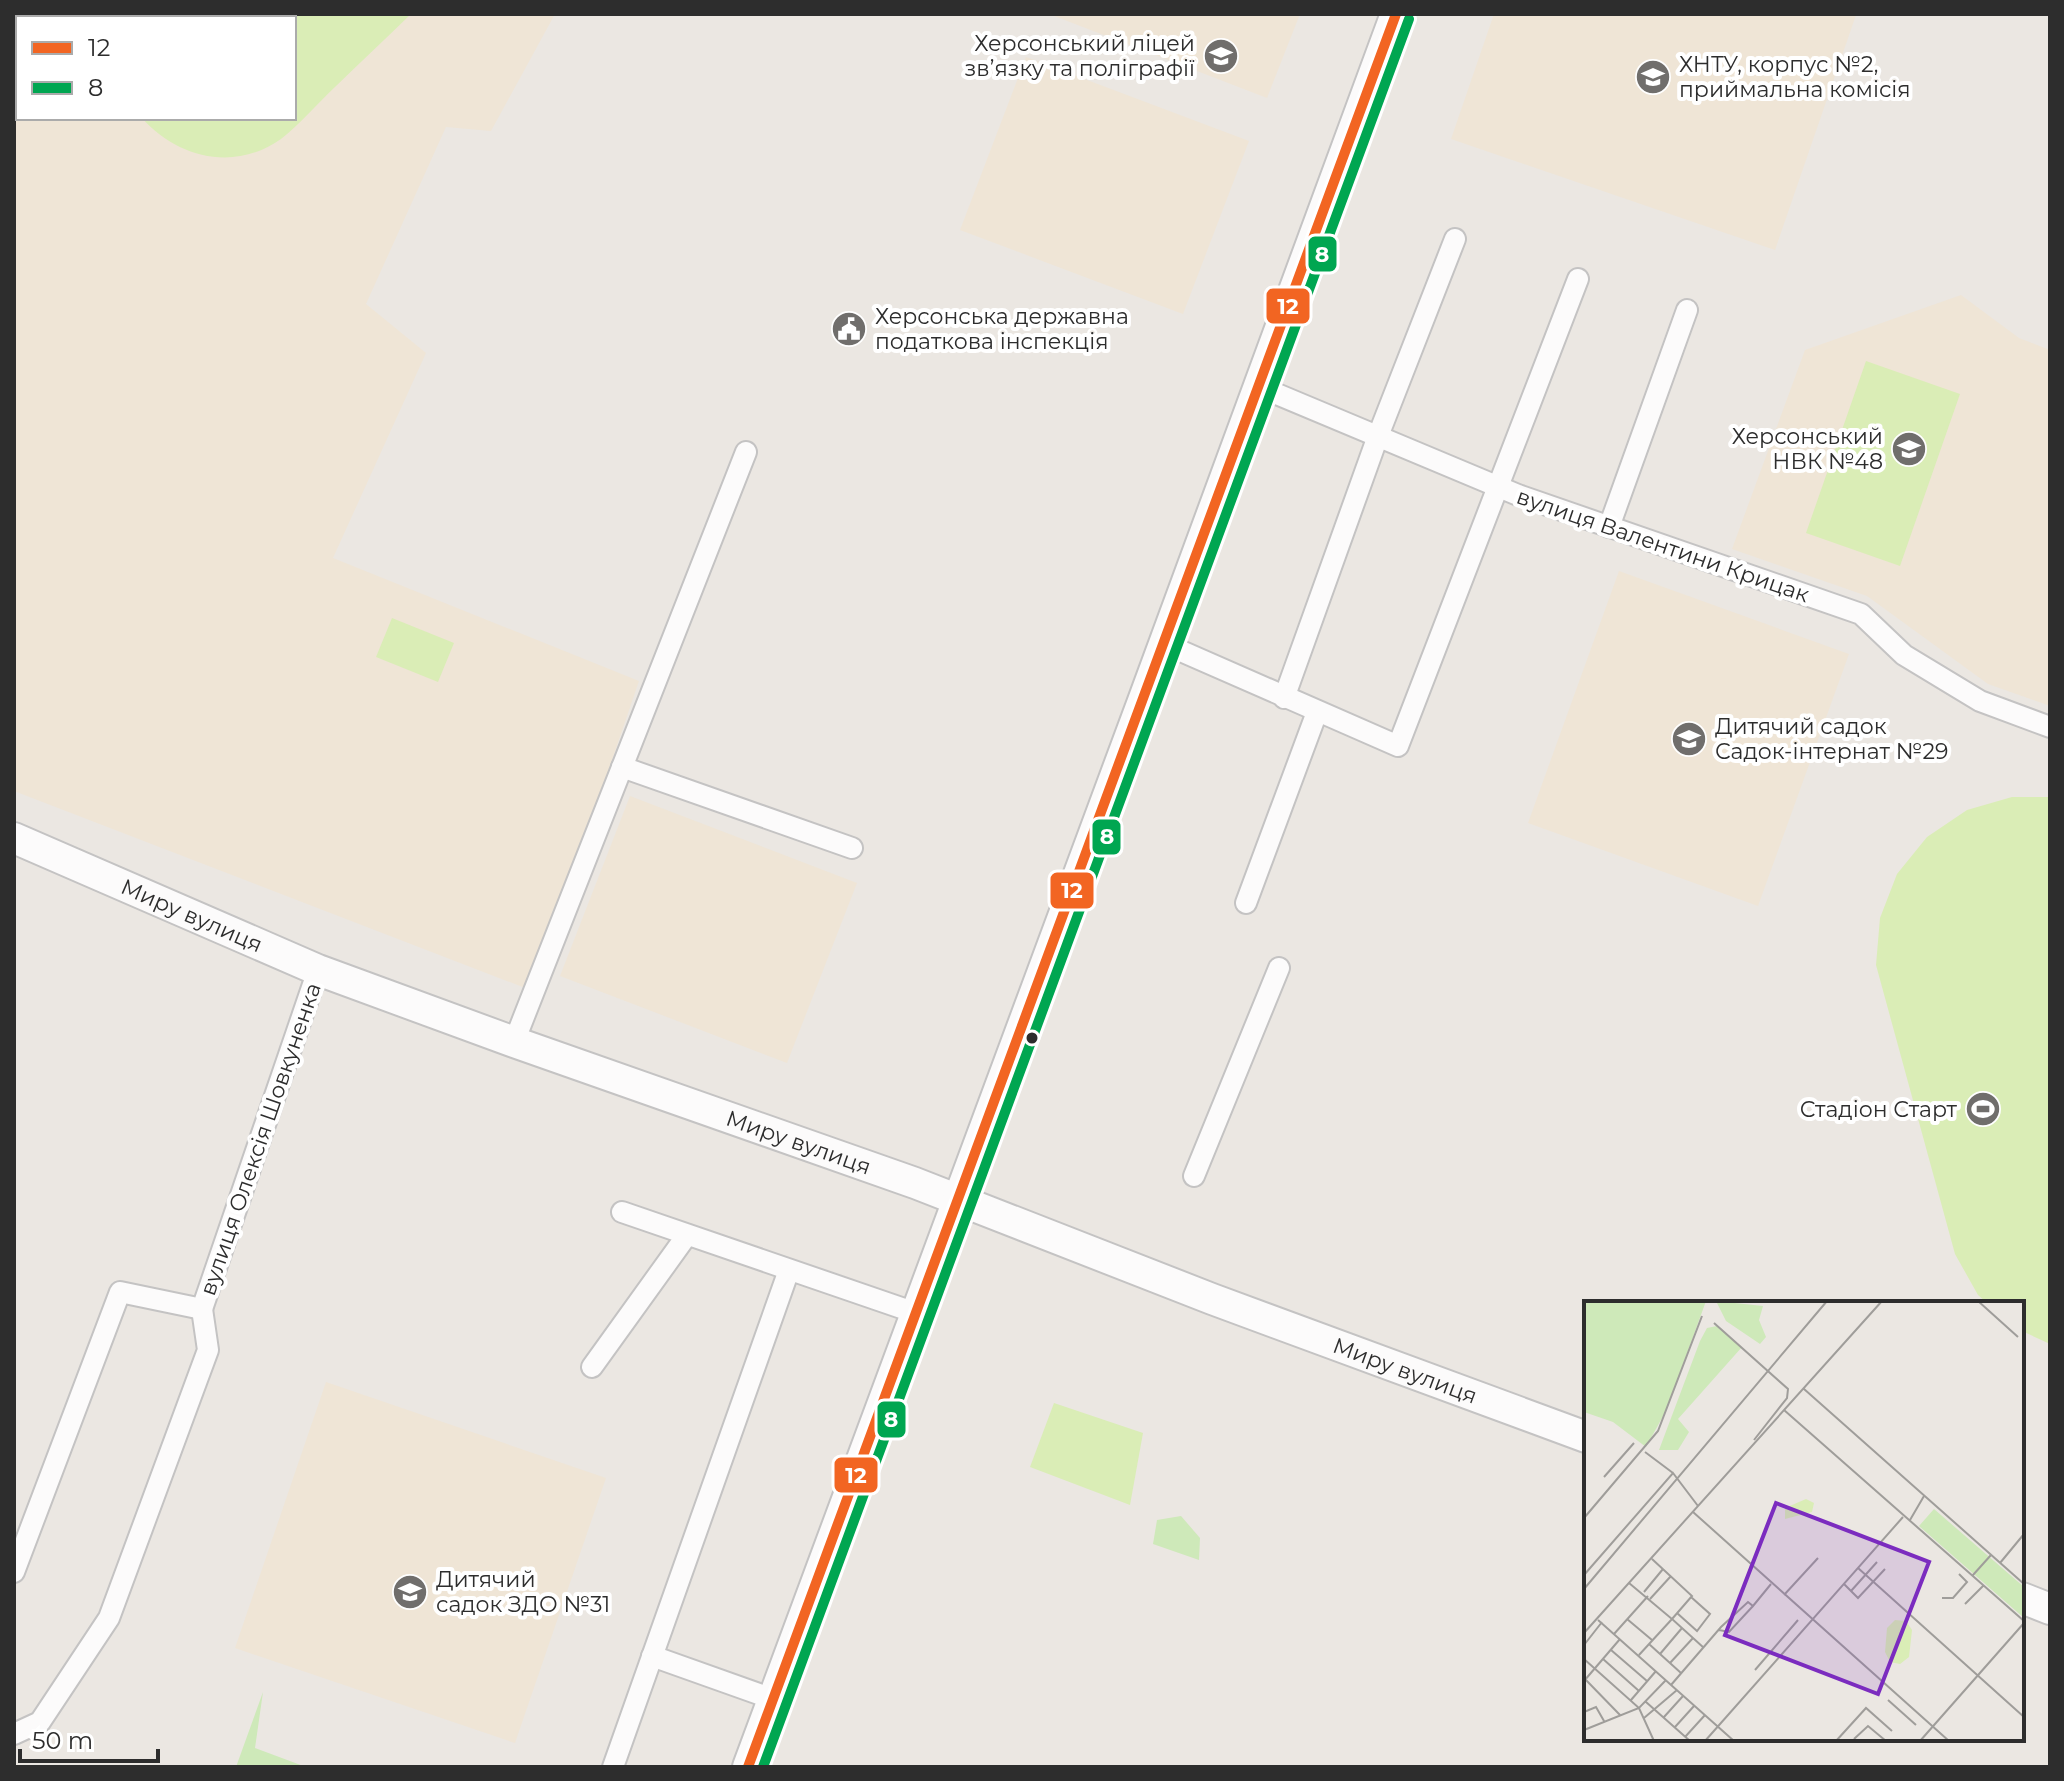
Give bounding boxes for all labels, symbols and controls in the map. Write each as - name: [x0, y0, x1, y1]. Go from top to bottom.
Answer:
- legend: [16, 16, 296, 120]
- place label: Херсонський ліцей зв’язку та поліграфії: [965, 30, 1195, 82]
- text: 12: [88, 33, 110, 62]
- school or university icon: Херсонський ліцей зв’язку та поліграфії: [1202, 37, 1240, 75]
- place label: ХНТУ, корпус №2, приймальна комісія: [1679, 51, 1911, 103]
- school or university icon: ХНТУ, корпус №2, приймальна комісія: [1634, 58, 1672, 96]
- text: 8: [88, 73, 103, 102]
- line badge: 8: [1307, 235, 1338, 273]
- text: 8: [1315, 241, 1329, 268]
- line badge: 12: [1265, 287, 1311, 325]
- text: 12: [1277, 293, 1299, 320]
- place label: Херсонська державна податкова інспекція: [875, 303, 1129, 355]
- public building icon: Херсонська державна податкова інспекція: [830, 310, 868, 348]
- place label: Херсонський НВК №48: [1732, 423, 1883, 475]
- school or university icon: Херсонський НВК №48: [1890, 430, 1928, 468]
- street label: вулиця Валентини Крицак: [1513, 483, 1813, 608]
- place label: Дитячий садок Садок-інтернат №29: [1715, 713, 1948, 765]
- school or university icon: Дитячий садок Садок-інтернат №29: [1670, 720, 1708, 758]
- line badge: 8: [1091, 818, 1122, 856]
- text: 8: [1100, 823, 1114, 850]
- line badge: 12: [1049, 871, 1095, 910]
- street label: Миру вулиця: [117, 873, 267, 958]
- text: 12: [1061, 877, 1083, 904]
- street label: вулиця Олексія Шовкуненка: [194, 979, 327, 1299]
- unlabelled marker: [1024, 1030, 1040, 1046]
- sports icon: Стадіон Старт: [1964, 1090, 2002, 1128]
- place label: Стадіон Старт: [1800, 1096, 1958, 1123]
- street label: Миру вулиця: [722, 1105, 875, 1180]
- inset map: [1584, 1301, 2024, 1741]
- street label: Миру вулиця: [1329, 1332, 1481, 1410]
- line badge: 8: [876, 1400, 907, 1439]
- text: 8: [884, 1406, 898, 1433]
- line badge: 12: [833, 1456, 879, 1494]
- text: 12: [845, 1462, 867, 1489]
- place label: Дитячий садок ЗДО №31: [436, 1566, 610, 1618]
- school or university icon: Дитячий садок ЗДО №31: [391, 1573, 429, 1611]
- scale bar: [20, 1713, 158, 1763]
- text: 50 m: [32, 1726, 93, 1755]

